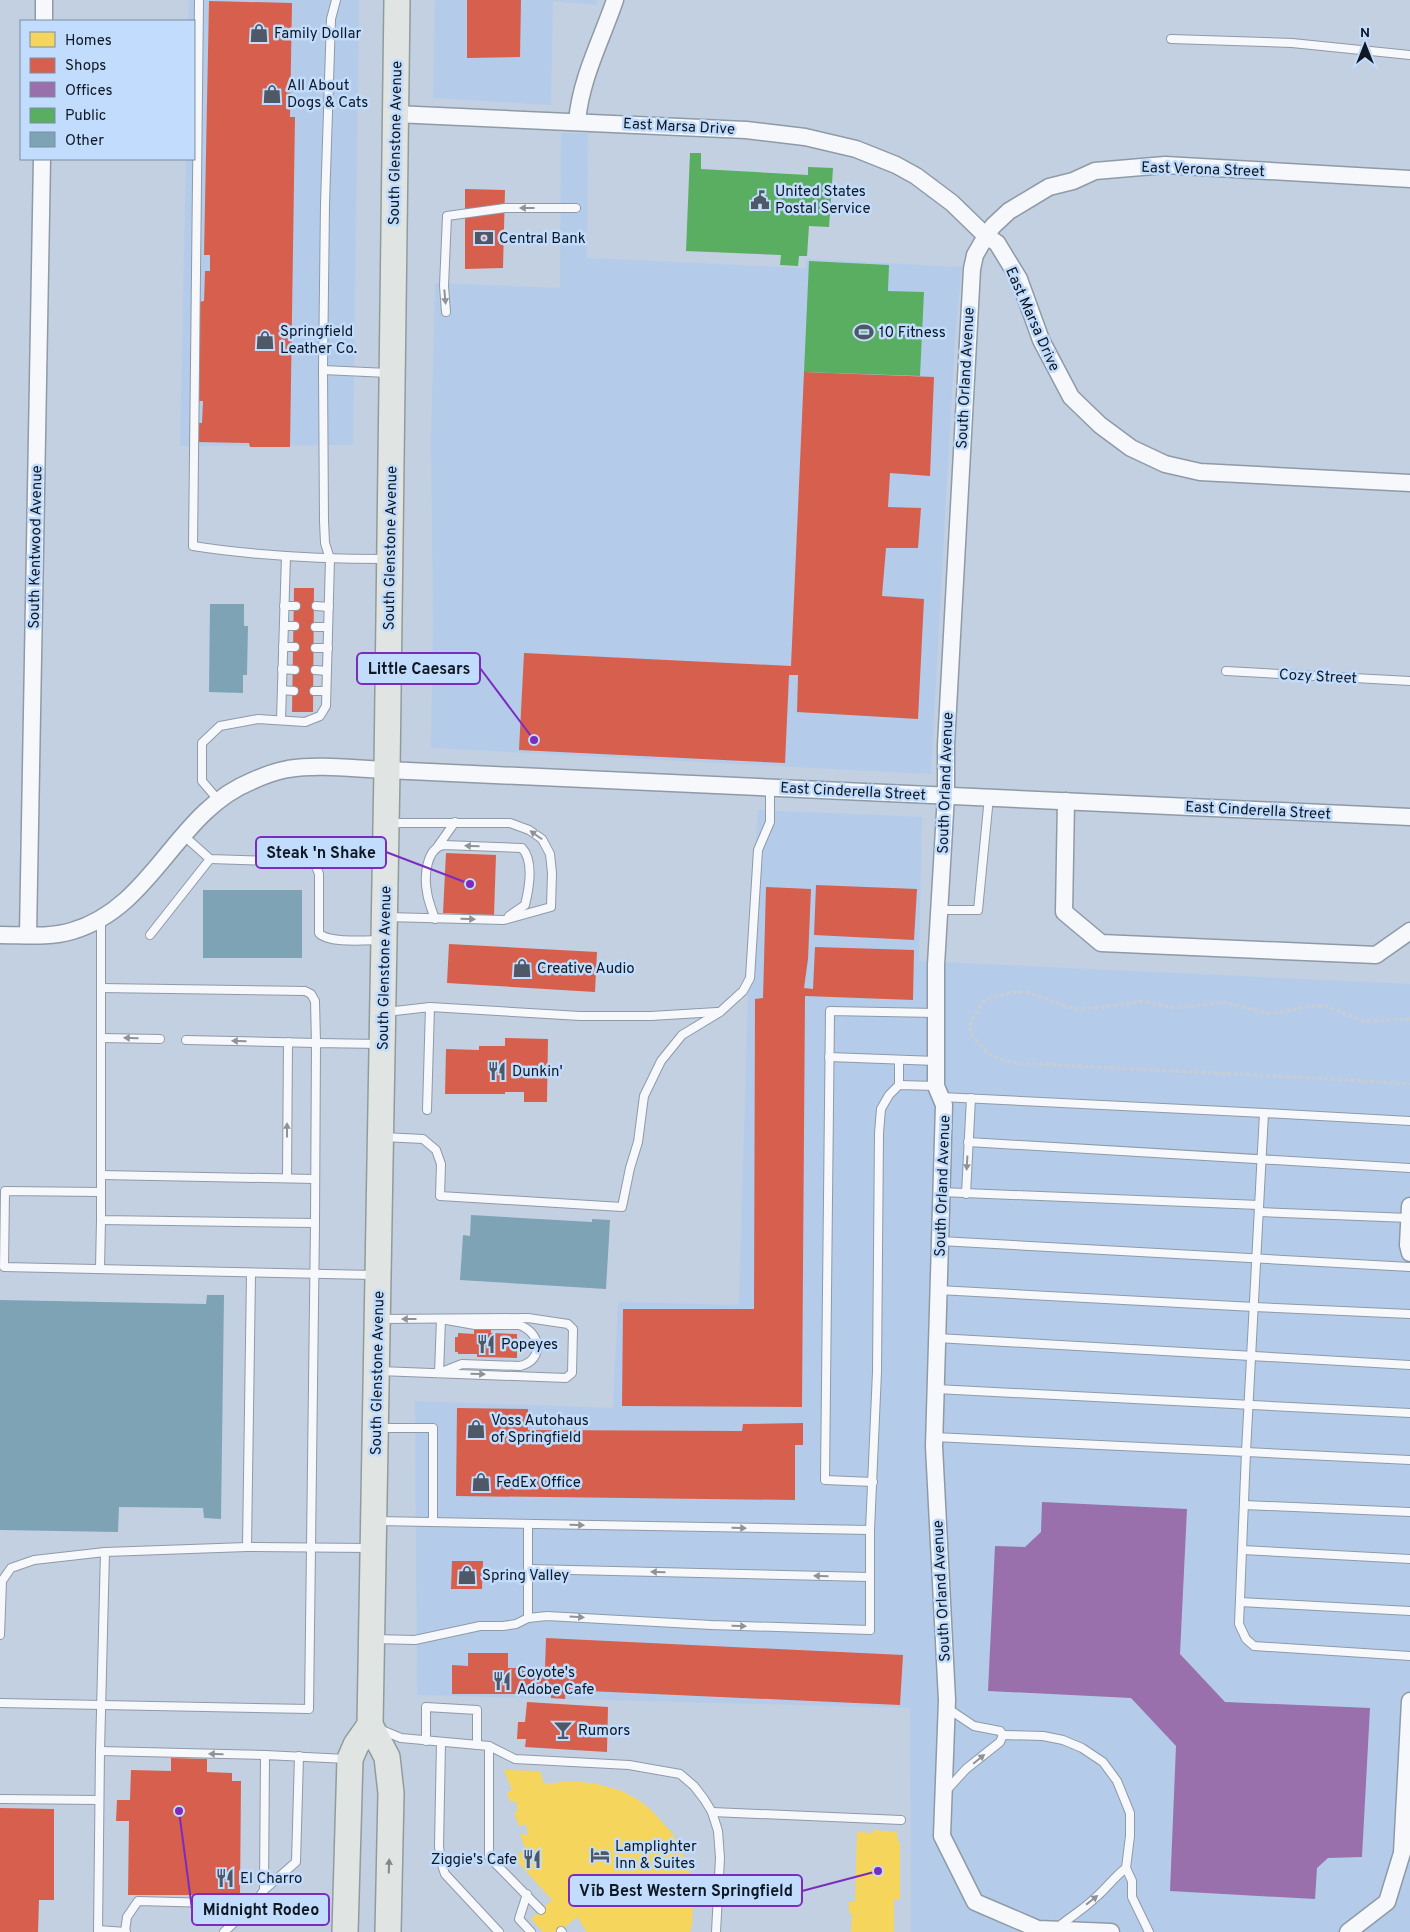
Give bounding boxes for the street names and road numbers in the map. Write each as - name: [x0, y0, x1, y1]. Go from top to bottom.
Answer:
- street label: South Glenstone Avenue: [386, 61, 407, 225]
- street label: East Marsa Drive: [622, 115, 735, 140]
- street label: East Verona Street: [1141, 159, 1265, 182]
- street label: East Marsa Drive: [1000, 265, 1063, 375]
- street label: South Orland Avenue: [953, 307, 980, 449]
- street label: South Kentwood Avenue: [26, 465, 47, 629]
- street label: South Glenstone Avenue: [381, 466, 402, 630]
- street label: Cozy Street: [1278, 666, 1357, 689]
- street label: South Orland Avenue: [935, 712, 958, 854]
- street label: East Cinderella Street: [780, 779, 926, 806]
- street label: East Cinderella Street: [1185, 798, 1331, 825]
- street label: South Glenstone Avenue: [375, 886, 396, 1050]
- street label: South Orland Avenue: [932, 1115, 955, 1257]
- street label: South Glenstone Avenue: [368, 1291, 389, 1455]
- street label: South Orland Avenue: [929, 1520, 956, 1662]

